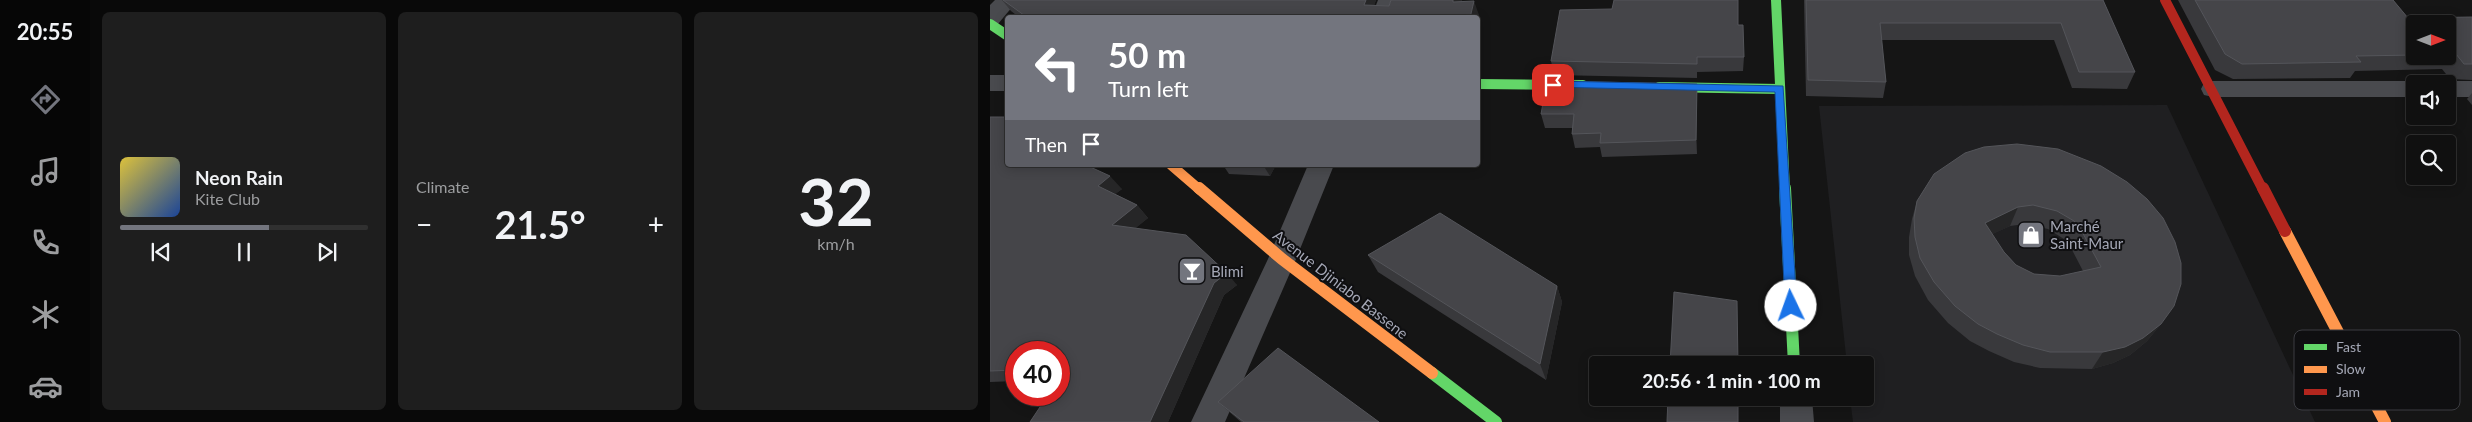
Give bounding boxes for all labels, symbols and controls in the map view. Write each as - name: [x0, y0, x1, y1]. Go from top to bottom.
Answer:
- north arrow: [2406, 15, 2456, 65]
- map controls: [2406, 15, 2456, 185]
- text: 20:55: [17, 18, 73, 45]
- text: 50 m: [1108, 33, 1186, 75]
- icon: left: [1025, 35, 1090, 100]
- pin: [1532, 64, 1574, 106]
- icon: arrive: [1539, 71, 1567, 99]
- text: Turn left: [1108, 75, 1189, 102]
- button: sound: [2406, 75, 2456, 125]
- icon: directions: [28, 82, 63, 117]
- icon: arrive: [1077, 130, 1105, 158]
- text: Then: [1025, 133, 1067, 156]
- button: search: [2406, 135, 2456, 185]
- icon: music: [28, 154, 63, 189]
- text: 32: [798, 162, 874, 240]
- text: Neon Rain: [195, 166, 283, 189]
- text: Climate: [416, 177, 469, 196]
- text: Kite Club: [195, 189, 260, 208]
- text: 21.5°: [495, 201, 585, 247]
- text: −: [416, 207, 432, 241]
- text: +: [648, 207, 664, 241]
- place label: Marché Saint-Maur: [2050, 217, 2124, 252]
- shop icon: Marché Saint-Maur: [2016, 220, 2046, 250]
- icon: phone: [28, 225, 63, 260]
- street label: Avenue Djiniabo Bassene: [1270, 226, 1412, 342]
- text: km/h: [817, 234, 855, 253]
- icon: previous: [147, 238, 175, 266]
- icon: pause: [230, 238, 258, 266]
- icon: next: [313, 238, 341, 266]
- bar icon: Blimi: [1177, 256, 1207, 286]
- place label: Blimi: [1211, 262, 1244, 280]
- position arrow: [1764, 279, 1816, 331]
- icon: climate: [28, 297, 63, 332]
- legend: [2294, 330, 2460, 410]
- text: Fast: [2336, 338, 2361, 355]
- speed limit sign: 40: [1005, 341, 1070, 406]
- text: Slow: [2336, 360, 2366, 377]
- icon: car: [28, 369, 63, 404]
- text: 20:56 · 1 min · 100 m: [1642, 369, 1821, 392]
- text: Jam: [2336, 383, 2360, 400]

